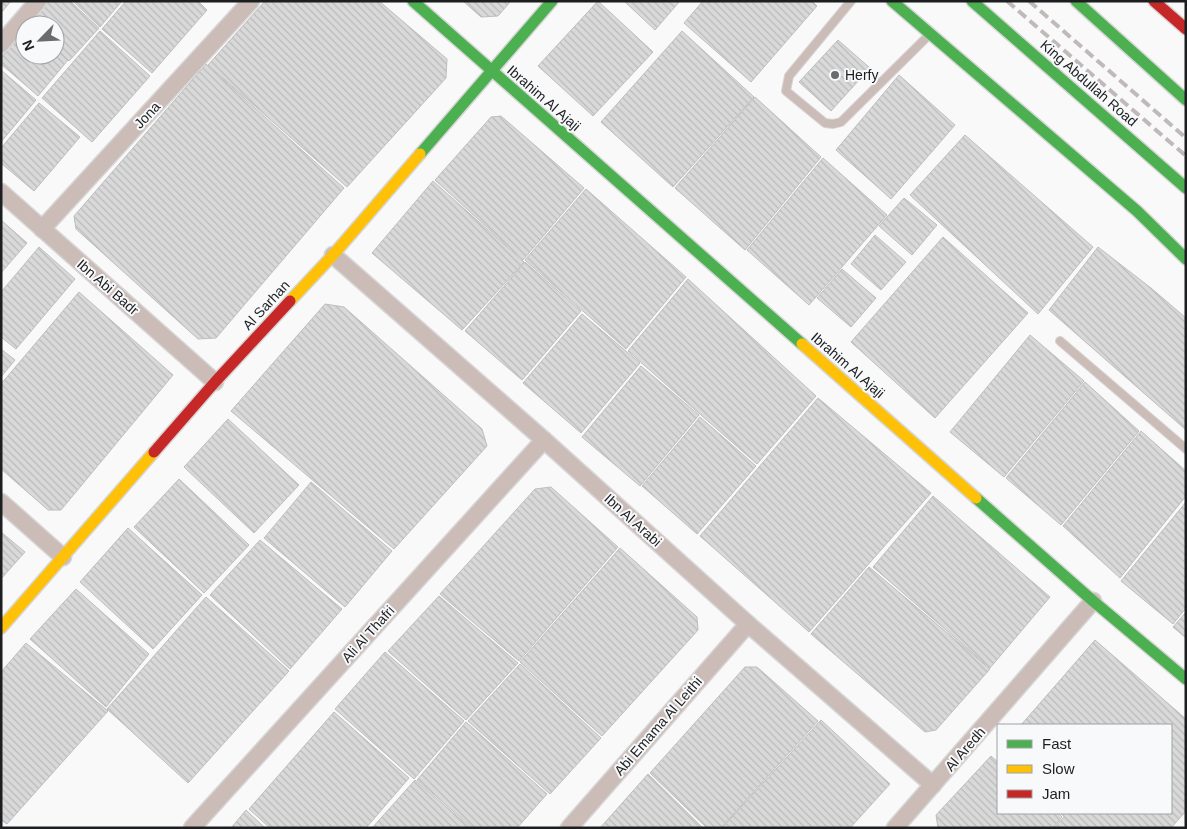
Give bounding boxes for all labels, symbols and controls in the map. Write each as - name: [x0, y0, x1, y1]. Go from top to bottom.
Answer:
- north arrow: [15, 15, 65, 65]
- text: N: [19, 37, 37, 53]
- street label: King Abdullah Road: [1037, 37, 1141, 129]
- street label: Ibrahim Al Ajaji: [504, 62, 584, 134]
- place label: Herfy: [845, 67, 878, 83]
- marker: Herfy: [829, 69, 841, 81]
- street label: Jona: [131, 98, 163, 132]
- street label: Ibn Abi Badr: [74, 256, 142, 318]
- street label: Al Sarhan: [239, 277, 293, 333]
- street label: Ibrahim Al Ajaji: [808, 329, 888, 401]
- street label: Ibn Al Arabi: [601, 490, 665, 550]
- street label: Ali Al Thafri: [338, 602, 398, 666]
- street label: Abi Emama Al Leithi: [611, 673, 705, 779]
- street label: Al Aredh: [942, 724, 988, 774]
- legend: [997, 724, 1172, 814]
- text: Fast: [1042, 735, 1072, 752]
- text: Slow: [1042, 760, 1075, 777]
- text: Jam: [1042, 785, 1070, 802]

